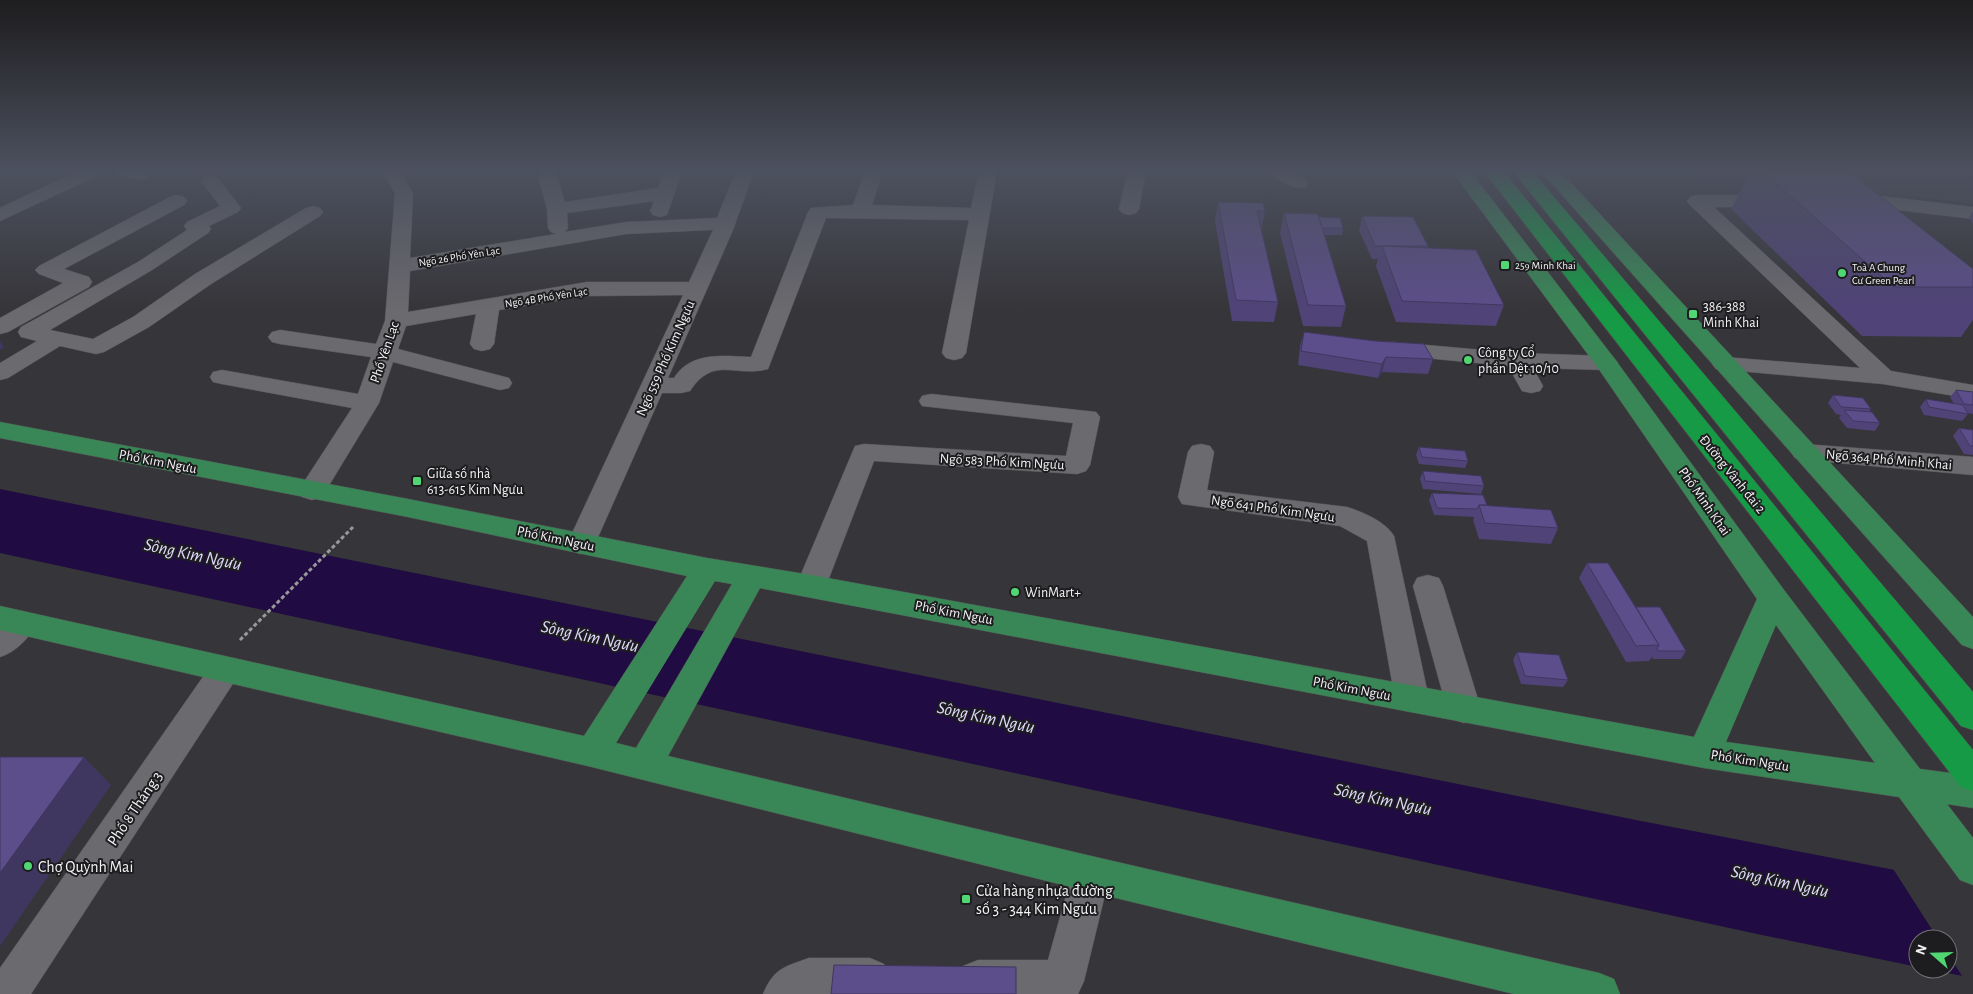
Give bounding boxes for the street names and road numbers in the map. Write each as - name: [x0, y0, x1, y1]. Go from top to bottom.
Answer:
- street label: Ngõ 26 Phố Yên Lạc: [418, 245, 501, 268]
- street label: Ngõ 4B Phố Yên Lạc: [504, 285, 589, 309]
- street label: Ngõ 559 Phố Kim Ngưu: [633, 298, 698, 418]
- street label: Phố Yên Lạc: [367, 319, 402, 385]
- street label: Đường Vành đai 2: [1697, 433, 1768, 516]
- street label: Phố Kim Ngưu: [118, 447, 198, 476]
- street label: Ngõ 364 Phố Minh Khai: [1825, 447, 1953, 472]
- street label: Ngõ 583 Phố Kim Ngưu: [939, 451, 1065, 472]
- street label: Phố Minh Khai: [1676, 464, 1734, 538]
- street label: Ngõ 641 Phố Kim Ngưu: [1210, 492, 1336, 525]
- street label: Phố Kim Ngưu: [516, 523, 596, 554]
- street label: Phố Kim Ngưu: [914, 598, 994, 627]
- street label: Phố Kim Ngưu: [1312, 674, 1392, 703]
- street label: Phố Kim Ngưu: [1710, 747, 1790, 774]
- street label: Phố 8 Tháng 3: [104, 768, 165, 849]

